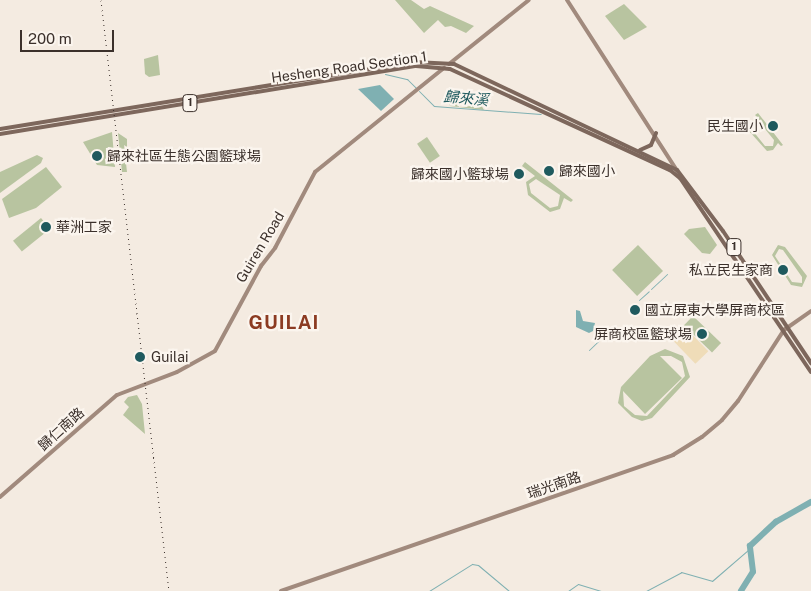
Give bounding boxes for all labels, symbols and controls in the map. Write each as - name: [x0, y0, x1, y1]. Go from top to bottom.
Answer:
- scale bar: [22, 20, 116, 52]
- text: 200 m: [28, 30, 72, 47]
- street label: Hesheng Road Section 1: [270, 48, 428, 86]
- water label: 歸來溪: [443, 87, 489, 109]
- road number: 1: [181, 94, 199, 112]
- place label: 民生國小: [707, 118, 763, 134]
- marker: 民生國小: [767, 120, 779, 132]
- place label: 歸來社區生態公園籃球場: [107, 148, 261, 164]
- marker: 歸來社區生態公園籃球場: [91, 150, 103, 162]
- place label: 歸來國小: [559, 163, 615, 179]
- marker: 歸來國小: [543, 165, 555, 177]
- place label: 歸來國小籃球場: [411, 166, 509, 182]
- marker: 歸來國小籃球場: [513, 168, 525, 180]
- street label: Guiren Road: [232, 208, 288, 286]
- place label: 華洲工家: [56, 219, 112, 235]
- marker: 華洲工家: [40, 221, 52, 233]
- road number: 1: [725, 238, 743, 256]
- place label: 私立民生家商: [689, 262, 773, 278]
- marker: 私立民生家商: [777, 264, 789, 276]
- place label: 國立屏東大學屏商校區: [645, 302, 785, 318]
- marker: 國立屏東大學屏商校區: [629, 304, 641, 316]
- district label: GUILAI: [248, 312, 320, 334]
- place label: 屏商校區籃球場: [594, 326, 692, 342]
- marker: 屏商校區籃球場: [696, 328, 708, 340]
- place label: Guilai: [151, 349, 188, 365]
- marker: Guilai: [133, 350, 147, 364]
- street label: 歸仁南路: [35, 404, 87, 454]
- street label: 瑞光南路: [525, 468, 583, 502]

